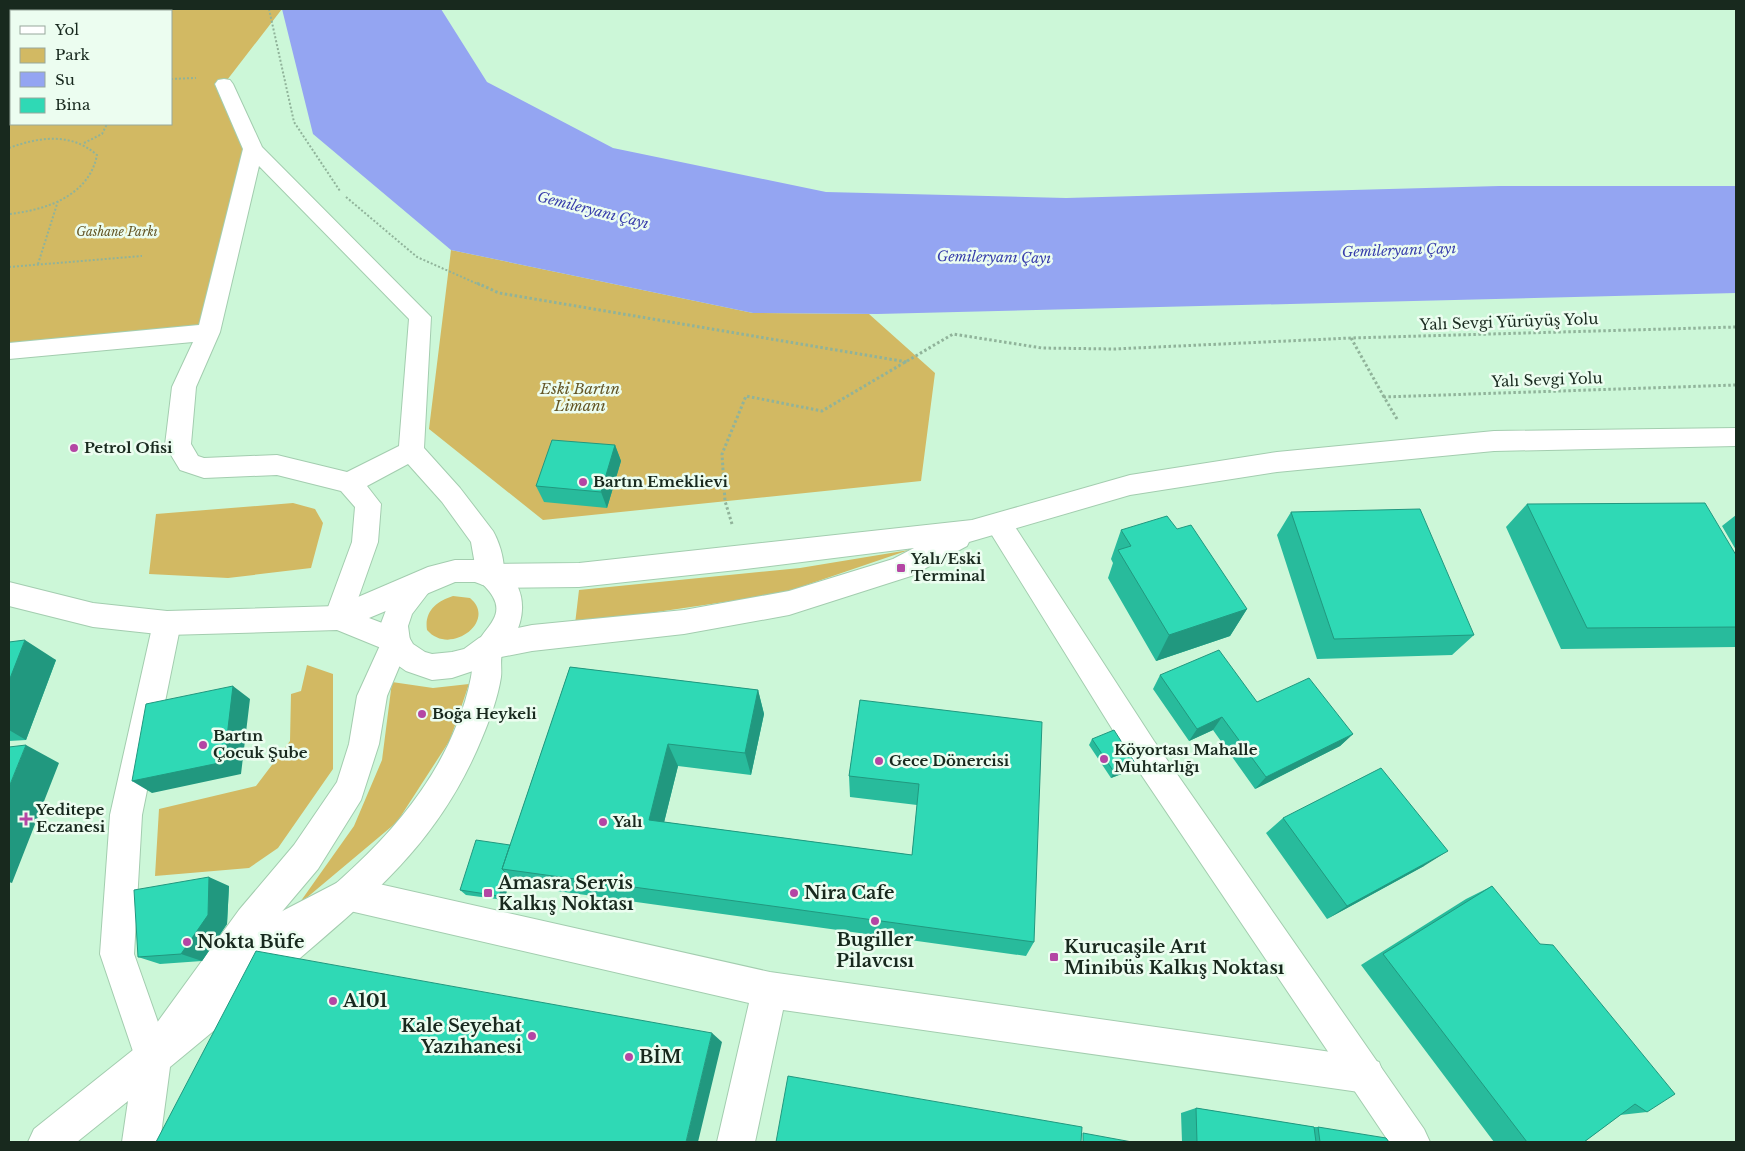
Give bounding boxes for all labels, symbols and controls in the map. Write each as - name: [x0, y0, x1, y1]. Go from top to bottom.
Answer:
- legend: [10, 10, 172, 125]
- text: Yol: [54, 20, 79, 39]
- text: Park: [55, 45, 91, 64]
- text: Su: [55, 70, 75, 89]
- text: Bina: [55, 95, 91, 114]
- water label: Gemileryanı Çayı: [535, 187, 651, 233]
- park label: Gashane Parkı: [76, 224, 158, 239]
- water label: Gemileryanı Çayı: [1342, 239, 1457, 261]
- water label: Gemileryanı Çayı: [937, 247, 1051, 267]
- street label: Yalı Sevgi Yürüyüş Yolu: [1418, 309, 1599, 334]
- street label: Yalı Sevgi Yolu: [1490, 368, 1603, 391]
- park label: Eski Bartın Limanı: [539, 379, 620, 415]
- place label: Petrol Ofisi: [84, 438, 173, 457]
- marker: Petrol Ofisi: [68, 442, 80, 454]
- place label: Bartın Emeklievi: [593, 472, 729, 491]
- marker: Bartın Emeklievi: [577, 476, 589, 488]
- place label: Yalı/Eski Terminal: [910, 549, 986, 585]
- marker: Yalı/Eski Terminal: [895, 562, 907, 574]
- place label: Boğa Heykeli: [432, 704, 537, 723]
- marker: Boğa Heykeli: [416, 708, 428, 720]
- place label: Bartın Çocuk Şube: [213, 726, 308, 762]
- marker: Bartın Çocuk Şube: [197, 739, 209, 751]
- place label: Köyortası Mahalle Muhtarlığı: [1114, 740, 1258, 776]
- place label: Gece Dönercisi: [889, 751, 1010, 770]
- marker: Köyortası Mahalle Muhtarlığı: [1098, 753, 1110, 765]
- marker: Gece Dönercisi: [873, 755, 885, 767]
- place label: Yeditepe Eczanesi: [35, 800, 106, 836]
- place label: Yalı: [612, 812, 643, 831]
- marker: Yeditepe Eczanesi: [20, 813, 32, 825]
- marker: Yalı: [597, 816, 609, 828]
- place label: Amasra Servis Kalkış Noktası: [497, 872, 634, 915]
- place label: Nira Cafe: [804, 882, 895, 904]
- marker: Amasra Servis Kalkış Noktası: [482, 887, 494, 899]
- marker: Nira Cafe: [788, 887, 800, 899]
- marker: Bugiller Pilavcısı: [869, 915, 881, 927]
- place label: Bugiller Pilavcısı: [836, 929, 915, 972]
- place label: Nokta Büfe: [197, 931, 305, 953]
- marker: Nokta Büfe: [181, 936, 193, 948]
- place label: Kurucaşile Arıt Minibüs Kalkış Noktası: [1064, 936, 1285, 979]
- marker: Kurucaşile Arıt Minibüs Kalkış Noktası: [1048, 951, 1060, 963]
- place label: A101: [342, 990, 388, 1012]
- marker: A101: [327, 995, 339, 1007]
- place label: Kale Seyehat Yazıhanesi: [401, 1015, 522, 1058]
- marker: Kale Seyehat Yazıhanesi: [526, 1030, 538, 1042]
- place label: BİM: [639, 1045, 682, 1068]
- marker: BİM: [623, 1051, 635, 1063]

